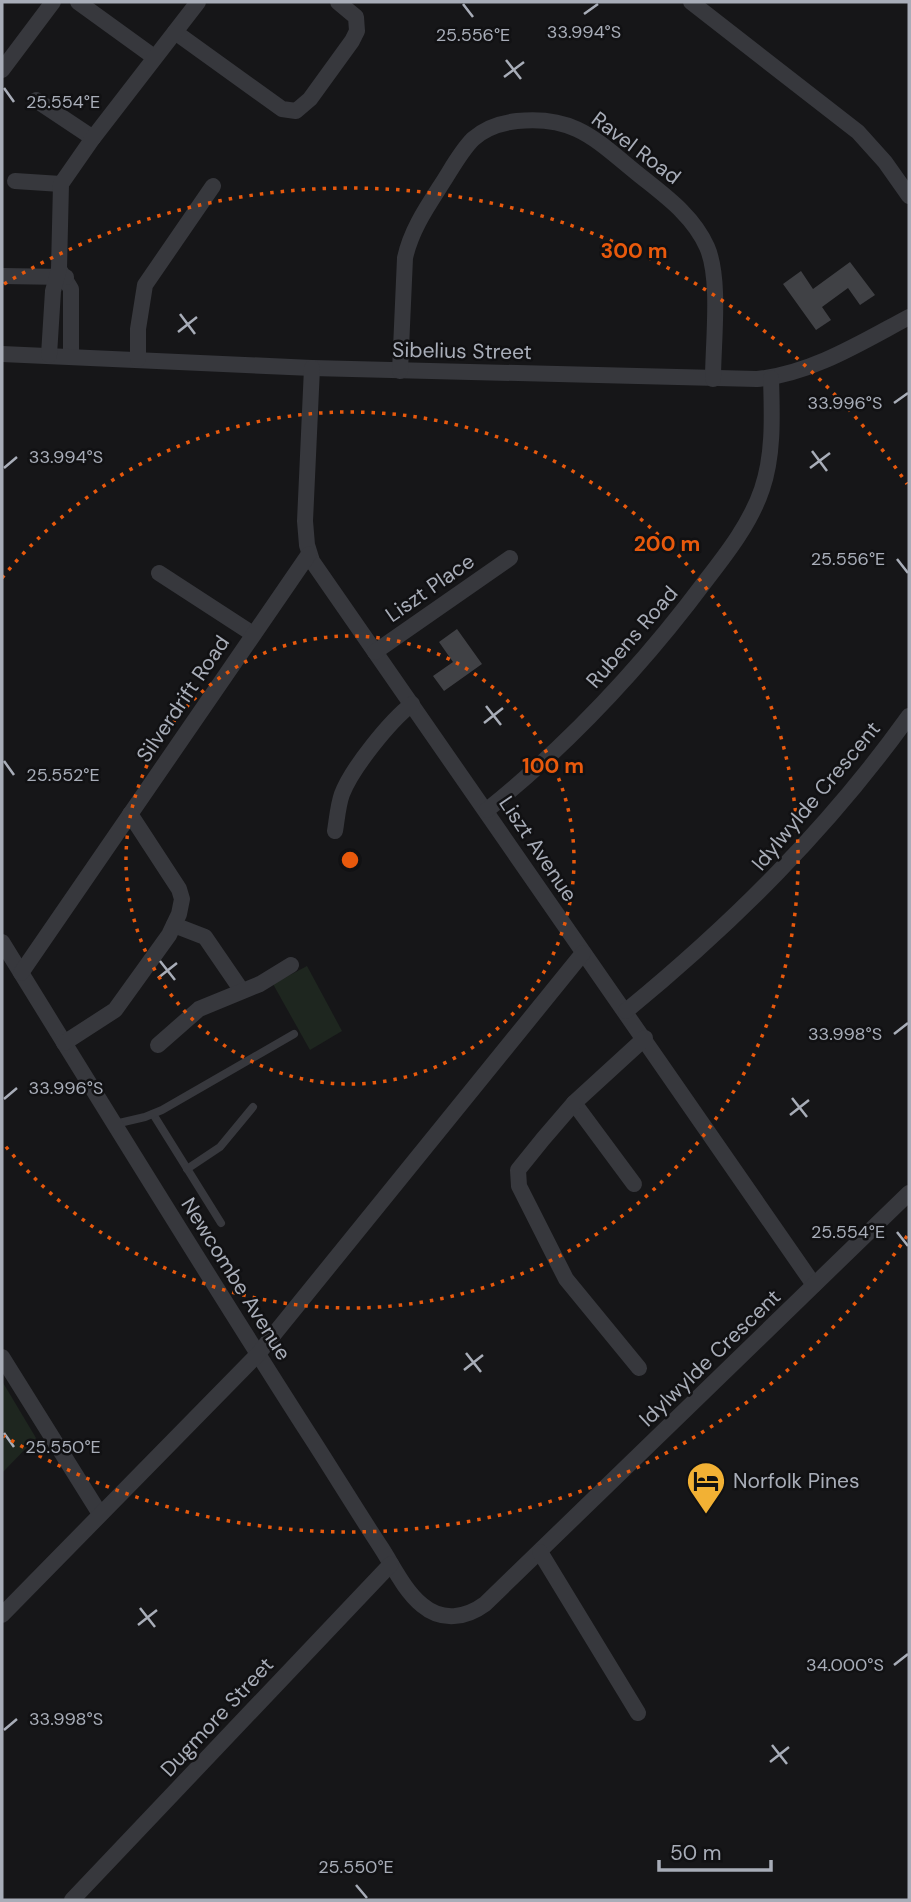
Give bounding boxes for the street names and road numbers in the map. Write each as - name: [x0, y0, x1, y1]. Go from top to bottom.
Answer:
- street label: Ravel Road: [586, 105, 686, 191]
- street label: Sibelius Street: [392, 336, 532, 366]
- street label: Liszt Place: [380, 547, 480, 629]
- street label: Rubens Road: [580, 580, 684, 694]
- street label: Silverdrift Road: [130, 630, 236, 768]
- street label: Idylwylde Crescent: [745, 716, 887, 876]
- street label: Liszt Avenue: [492, 791, 584, 907]
- street label: Newcombe Avenue: [175, 1192, 297, 1366]
- street label: Idylwylde Crescent: [633, 1283, 787, 1433]
- street label: Dugmore Street: [154, 1651, 280, 1783]

